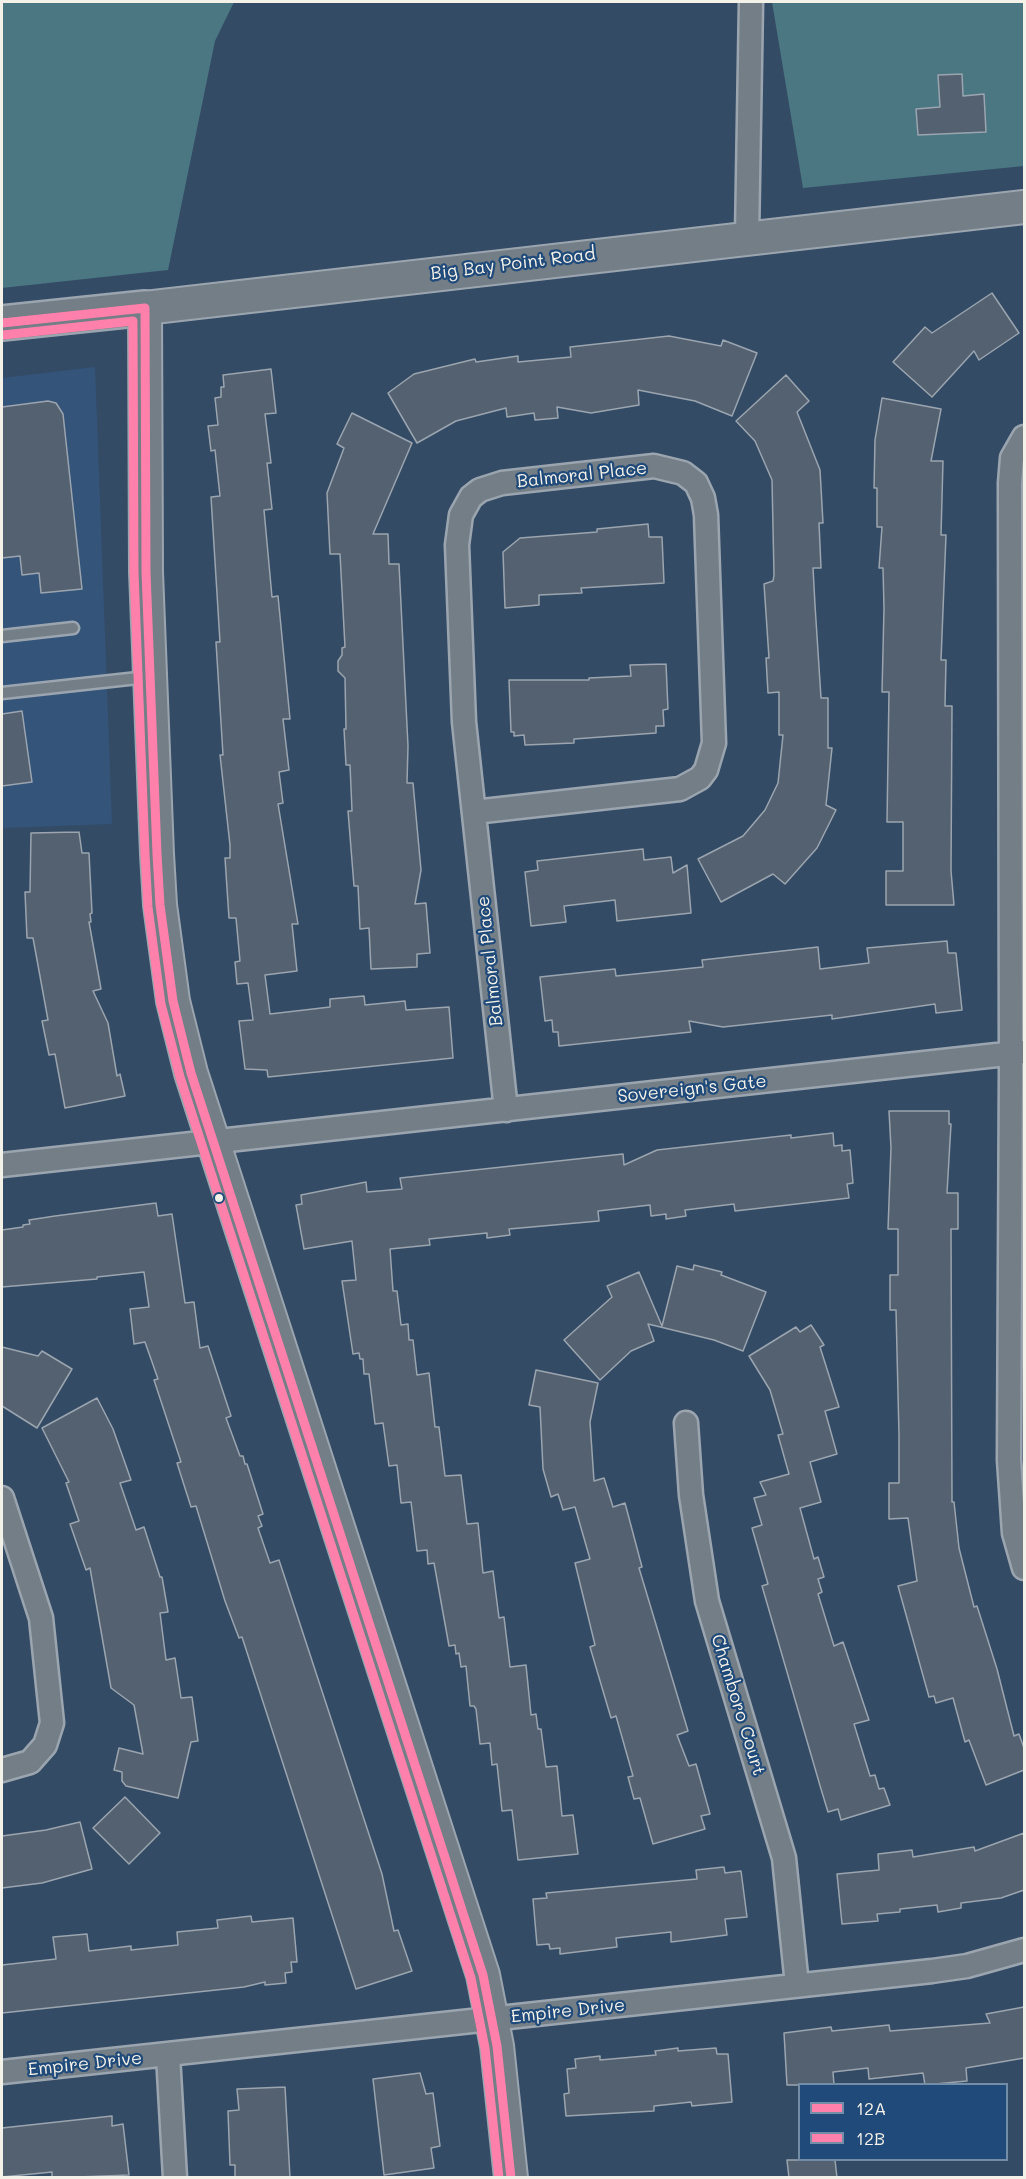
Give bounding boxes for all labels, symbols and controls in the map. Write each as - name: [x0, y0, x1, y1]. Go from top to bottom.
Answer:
- street label: Big Bay Point Road: [429, 243, 597, 285]
- street label: Balmoral Place: [516, 457, 648, 493]
- street label: Balmoral Place: [472, 895, 508, 1027]
- street label: Sovereign's Gate: [616, 1070, 768, 1108]
- unlabelled marker: [213, 1192, 225, 1204]
- street label: Chamboro Court: [706, 1632, 770, 1778]
- street label: Empire Drive: [510, 1994, 626, 2028]
- street label: Empire Drive: [27, 2047, 143, 2081]
- legend: [798, 2083, 1008, 2161]
- text: 12A: [856, 2096, 887, 2120]
- text: 12B: [856, 2126, 885, 2150]

